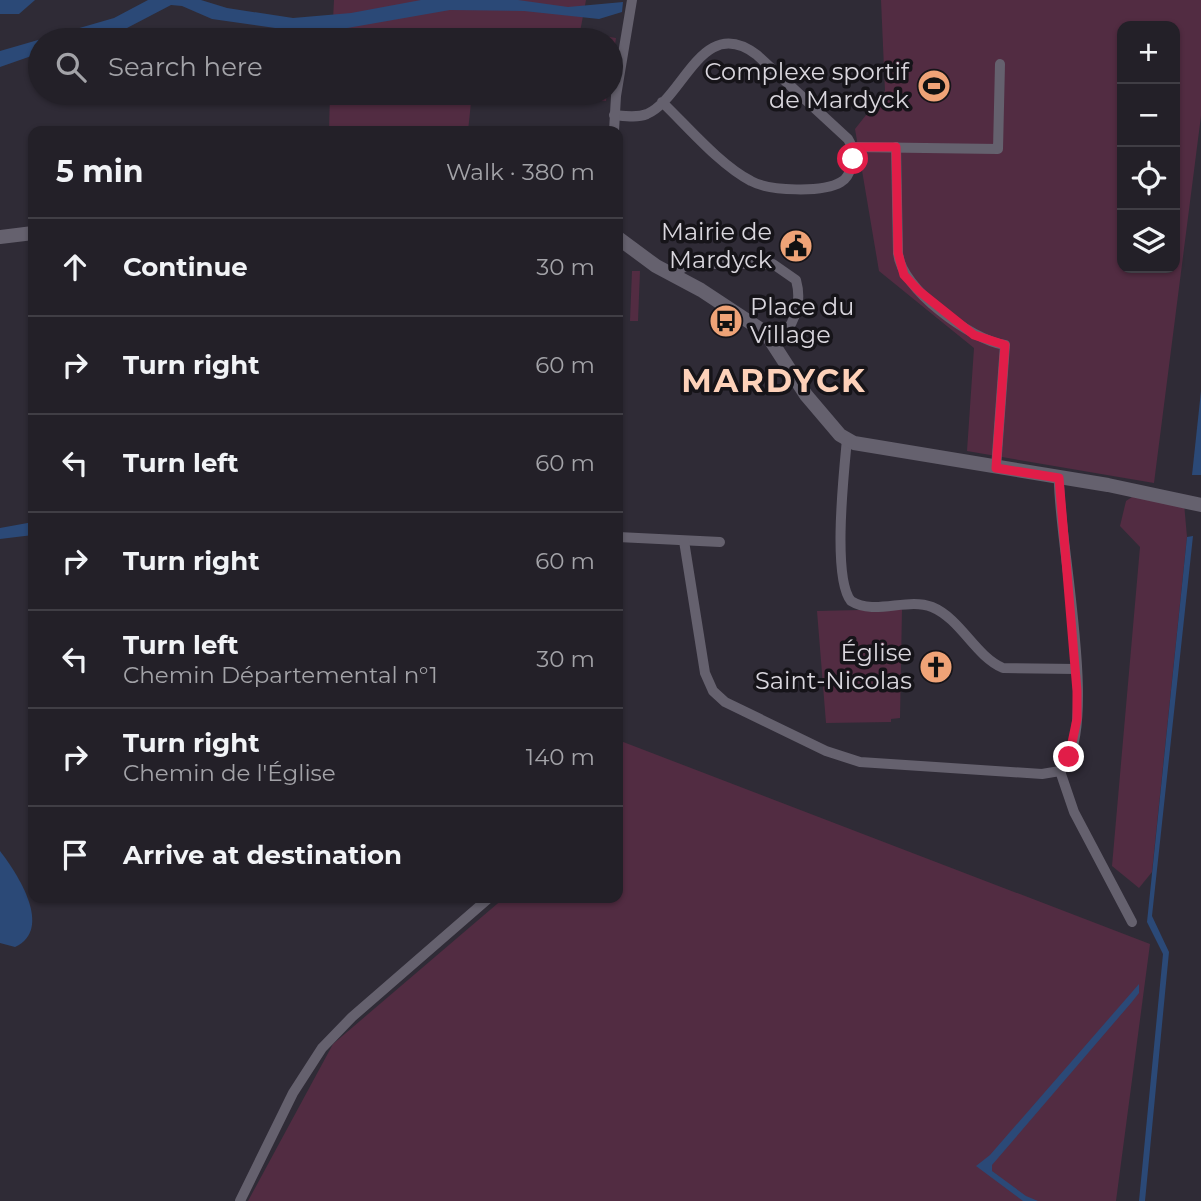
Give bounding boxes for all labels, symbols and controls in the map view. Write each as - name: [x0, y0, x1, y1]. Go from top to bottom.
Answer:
- map controls: [1117, 21, 1180, 273]
- button: +: [1117, 21, 1180, 84]
- search box: [28, 28, 623, 105]
- icon: search: [52, 48, 90, 86]
- text: Search here: [108, 51, 263, 83]
- place label: Complexe sportif de Mardyck: [705, 57, 910, 114]
- sports icon: Complexe sportif de Mardyck: [915, 67, 953, 105]
- button: −: [1117, 84, 1180, 147]
- route start: [837, 143, 868, 174]
- button: locate: [1117, 147, 1180, 210]
- text: 5 min: [56, 153, 144, 190]
- text: Walk · 380 m: [446, 158, 595, 186]
- button: layers: [1117, 210, 1180, 273]
- place label: Mairie de Mardyck: [661, 217, 773, 274]
- public building icon: Mairie de Mardyck: [777, 227, 815, 265]
- icon: ahead: [56, 248, 94, 286]
- text: Continue: [123, 251, 248, 283]
- text: 30 m: [536, 253, 595, 281]
- place label: Place du Village: [750, 292, 854, 349]
- bus stop icon: Place du Village: [707, 302, 745, 340]
- icon: right: [56, 346, 94, 384]
- text: Turn right: [123, 349, 259, 381]
- text: 60 m: [535, 351, 595, 379]
- district label: MARDYCK: [681, 361, 867, 400]
- icon: left: [56, 444, 94, 482]
- text: Turn left: [123, 447, 239, 479]
- text: 60 m: [535, 449, 595, 477]
- icon: right: [56, 542, 94, 580]
- text: Turn right: [123, 545, 259, 577]
- text: 60 m: [535, 547, 595, 575]
- text: Turn left: [123, 629, 239, 661]
- place label: Église Saint-Nicolas: [755, 638, 912, 695]
- icon: left: [56, 640, 94, 678]
- text: 30 m: [536, 645, 595, 673]
- church icon: Église Saint-Nicolas: [917, 648, 955, 686]
- text: Chemin Départemental n°1: [123, 661, 438, 689]
- text: Turn right: [123, 727, 259, 759]
- icon: right: [56, 738, 94, 776]
- route end: [1053, 741, 1084, 772]
- text: 140 m: [526, 743, 595, 771]
- text: Chemin de l'Église: [123, 759, 336, 787]
- icon: arrive: [56, 836, 94, 874]
- text: Arrive at destination: [123, 839, 402, 871]

